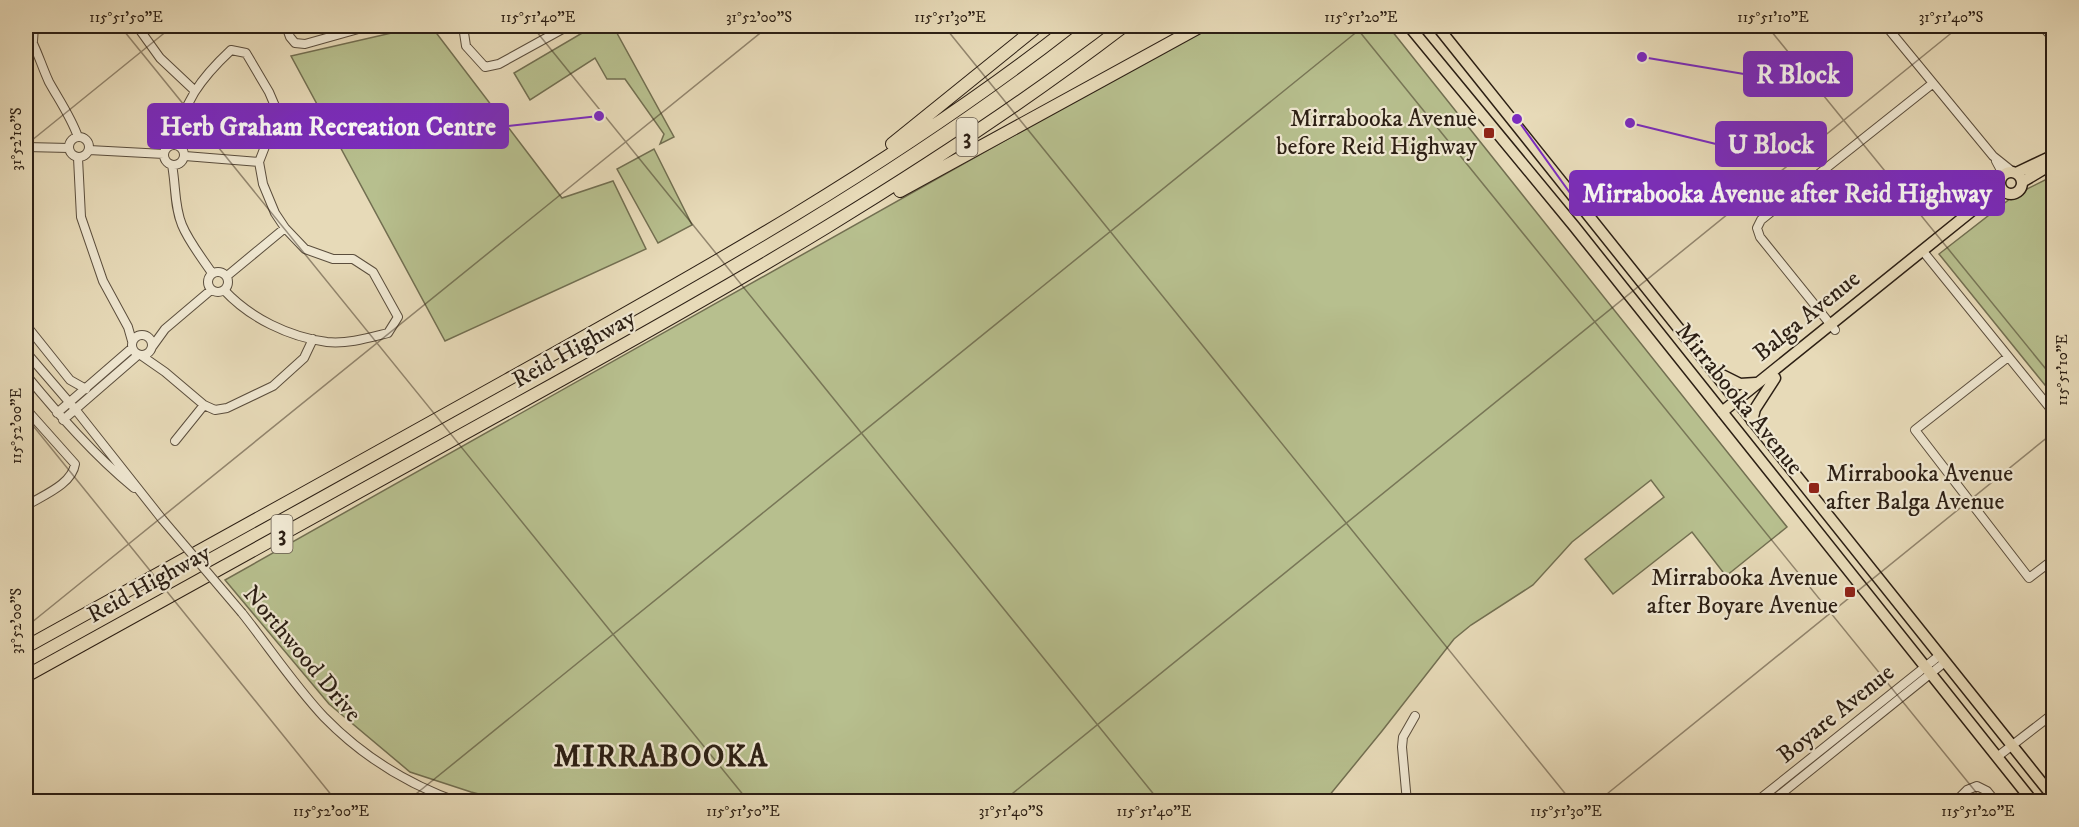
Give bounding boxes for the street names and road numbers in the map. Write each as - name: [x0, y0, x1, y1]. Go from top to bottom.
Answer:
- road number: 3: [956, 118, 978, 156]
- street label: Balga Avenue: [1748, 264, 1867, 368]
- street label: Reid Highway: [507, 303, 641, 395]
- street label: Mirrabooka Avenue: [1668, 317, 1810, 481]
- road number: 3: [272, 515, 292, 553]
- street label: Reid Highway: [82, 538, 216, 630]
- street label: Northwood Drive: [236, 580, 368, 728]
- street label: Boyare Avenue: [1772, 658, 1901, 770]

